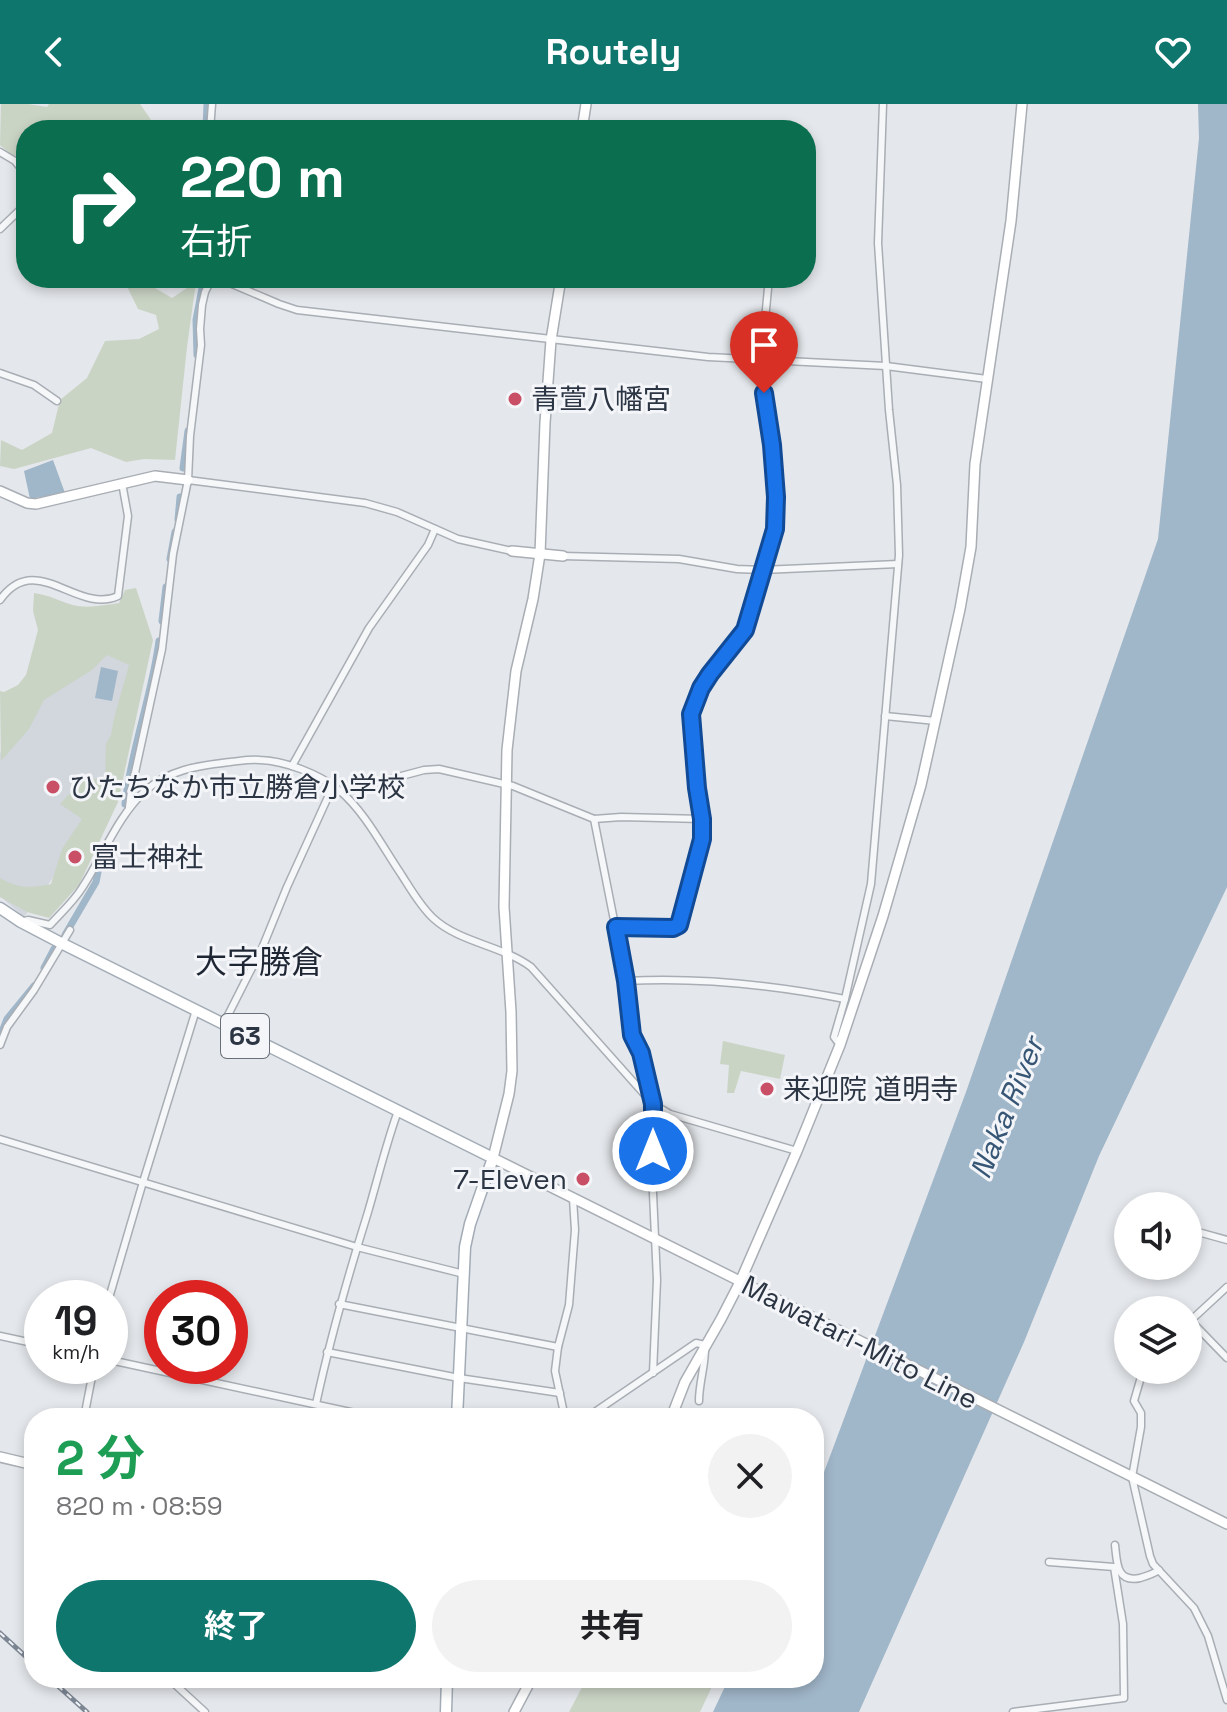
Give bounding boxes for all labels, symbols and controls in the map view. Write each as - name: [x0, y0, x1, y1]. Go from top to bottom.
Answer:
- text: Routely: [546, 29, 681, 75]
- icon: back: [32, 30, 76, 74]
- icon: heart: [1151, 30, 1195, 74]
- text: 220 m: [180, 142, 345, 213]
- icon: right: [48, 152, 152, 256]
- text: 右折: [180, 219, 252, 265]
- pin: [730, 311, 798, 393]
- icon: arrive: [742, 323, 786, 367]
- place label: 青萱八幡宮: [531, 381, 671, 417]
- marker: 青萱八幡宮: [506, 390, 524, 408]
- place label: ひたちなか市立勝倉小学校: [69, 769, 405, 805]
- marker: ひたちなか市立勝倉小学校: [44, 778, 62, 796]
- place label: 富士神社: [91, 839, 203, 875]
- marker: 富士神社: [66, 848, 84, 866]
- district label: 大字勝倉: [195, 942, 323, 982]
- road number: 63: [221, 1014, 269, 1058]
- water label: Naka River: [961, 1029, 1054, 1184]
- place label: 来迎院 道明寺: [783, 1071, 958, 1107]
- marker: 来迎院 道明寺: [758, 1080, 776, 1098]
- position arrow: [611, 1109, 695, 1193]
- place label: 7-Eleven: [453, 1161, 567, 1197]
- marker: 7-Eleven: [574, 1170, 592, 1188]
- map controls: [1114, 1192, 1202, 1384]
- button: sound: [1114, 1192, 1202, 1280]
- street label: Mawatari-Mito Line: [736, 1267, 984, 1417]
- speed limit sign: 30: [144, 1280, 248, 1384]
- text: 19: [55, 1296, 97, 1347]
- button: layers: [1114, 1296, 1202, 1384]
- text: km/h: [52, 1339, 100, 1365]
- text: 2 分: [56, 1428, 145, 1489]
- button: close: [708, 1434, 792, 1518]
- text: 820 m · 08:59: [56, 1489, 223, 1523]
- button: 終了: [56, 1580, 416, 1672]
- button: 共有: [432, 1580, 792, 1672]

